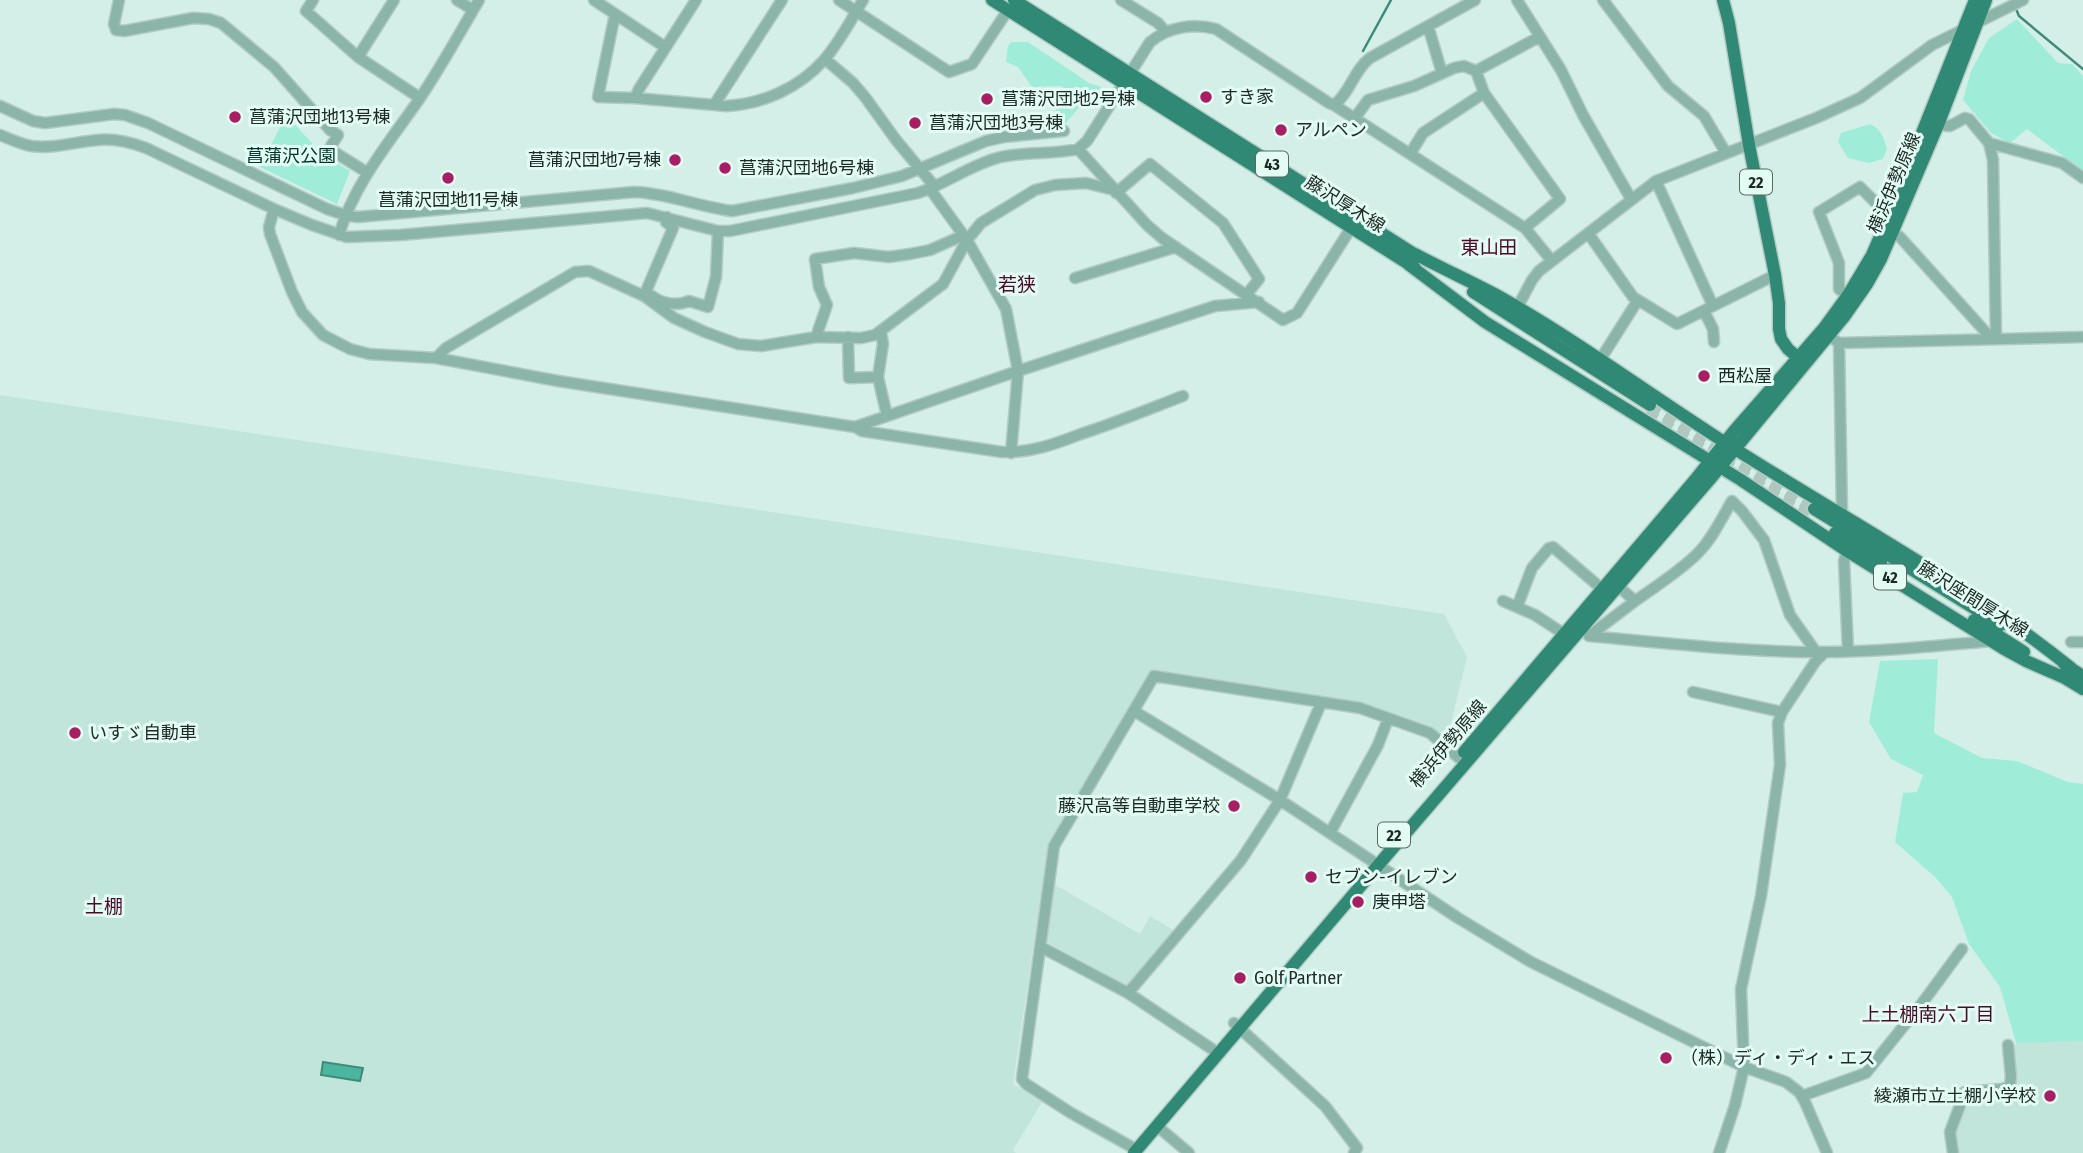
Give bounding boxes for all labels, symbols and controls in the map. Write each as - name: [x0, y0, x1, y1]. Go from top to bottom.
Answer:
- place label: すき家: [1220, 86, 1274, 108]
- place label: 菖蒲沢団地2号棟: [1001, 88, 1135, 110]
- marker: すき家: [1198, 89, 1214, 105]
- marker: 菖蒲沢団地2号棟: [979, 91, 995, 107]
- place label: 菖蒲沢団地13号棟: [249, 106, 390, 128]
- marker: 菖蒲沢団地13号棟: [227, 109, 243, 125]
- place label: 菖蒲沢団地3号棟: [929, 112, 1063, 134]
- marker: 菖蒲沢団地3号棟: [907, 115, 923, 131]
- place label: アルペン: [1295, 119, 1367, 141]
- marker: アルペン: [1273, 122, 1289, 138]
- street label: 横浜伊勢原線: [1863, 129, 1925, 237]
- park label: 菖蒲沢公園: [246, 145, 336, 167]
- place label: 菖蒲沢団地7号棟: [528, 149, 661, 171]
- marker: 菖蒲沢団地7号棟: [667, 152, 683, 168]
- road number: 43: [1256, 152, 1288, 176]
- place label: 菖蒲沢団地6号棟: [739, 157, 874, 179]
- marker: 菖蒲沢団地6号棟: [717, 160, 733, 176]
- marker: 菖蒲沢団地11号棟: [440, 170, 456, 186]
- road number: 22: [1740, 170, 1772, 194]
- street label: 藤沢厚木線: [1301, 171, 1389, 237]
- place label: 菖蒲沢団地11号棟: [378, 189, 518, 211]
- district label: 東山田: [1460, 236, 1518, 259]
- district label: 若狭: [998, 273, 1036, 296]
- place label: 西松屋: [1718, 365, 1772, 387]
- marker: 西松屋: [1696, 368, 1712, 384]
- street label: 藤沢座間厚木線: [1914, 556, 2032, 642]
- road number: 42: [1874, 564, 1906, 590]
- street label: 横浜伊勢原線: [1405, 696, 1491, 792]
- place label: いすゞ自動車: [89, 722, 197, 744]
- marker: いすゞ自動車: [67, 725, 83, 741]
- place label: 藤沢高等自動車学校: [1058, 795, 1220, 817]
- marker: 藤沢高等自動車学校: [1226, 798, 1242, 814]
- road number: 22: [1378, 822, 1410, 848]
- place label: セブン-イレブン: [1325, 866, 1458, 888]
- marker: セブン-イレブン: [1303, 869, 1319, 885]
- place label: 庚申塔: [1372, 891, 1426, 913]
- marker: 庚申塔: [1350, 894, 1366, 910]
- district label: 土棚: [85, 895, 123, 918]
- place label: Golf Partner: [1254, 967, 1343, 989]
- marker: Golf Partner: [1232, 970, 1248, 986]
- district label: 上土棚南六丁目: [1861, 1003, 1995, 1026]
- place label: （株）ディ・ディ・エス: [1680, 1047, 1875, 1069]
- marker: （株）ディ・ディ・エス: [1658, 1050, 1674, 1066]
- place label: 綾瀬市立土棚小学校: [1874, 1085, 2036, 1107]
- marker: 綾瀬市立土棚小学校: [2042, 1088, 2058, 1104]

